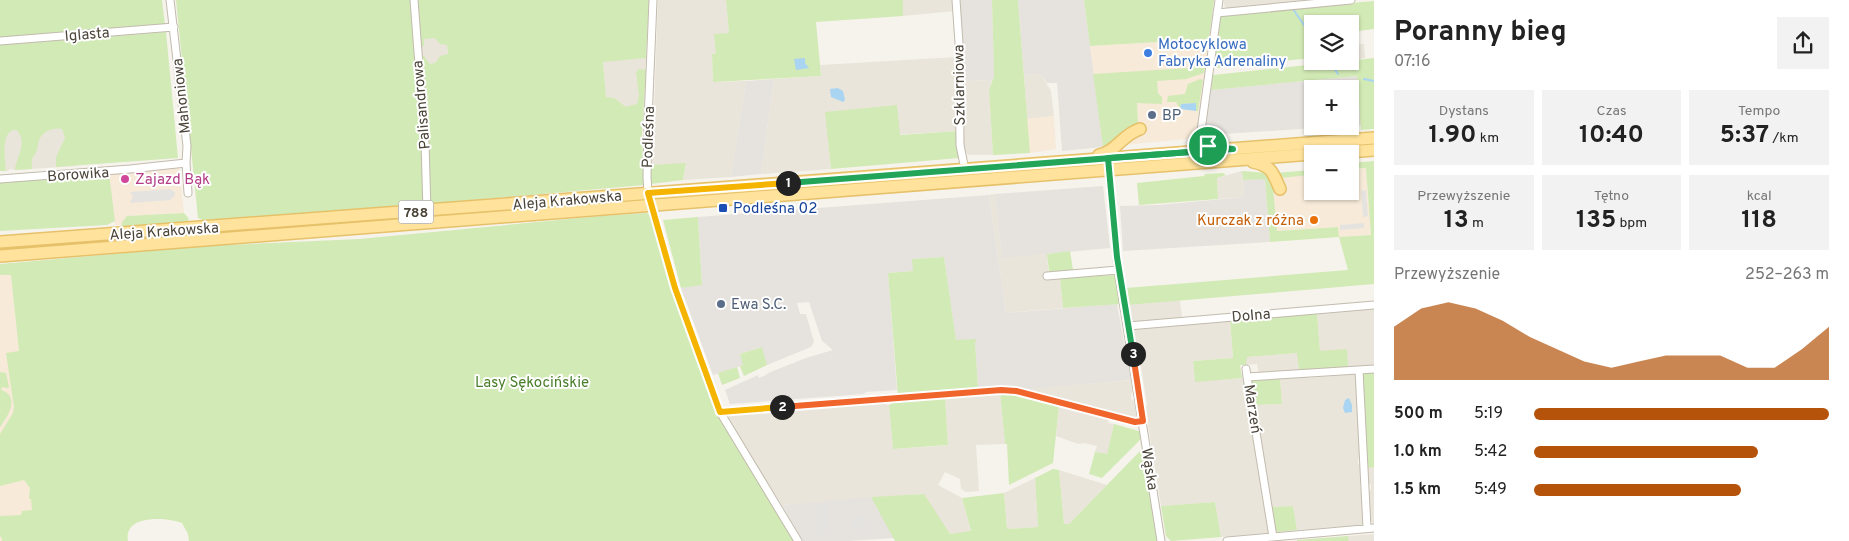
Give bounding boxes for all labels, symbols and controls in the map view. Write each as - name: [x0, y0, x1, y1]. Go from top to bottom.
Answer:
- map controls: [1304, 15, 1359, 200]
- button: layers: [1304, 15, 1359, 70]
- text: Poranny bieg: [1394, 15, 1567, 51]
- button: share: [1777, 17, 1829, 69]
- street label: Iglasta: [64, 24, 110, 47]
- place label: Motocyklowa Fabryka Adrenaliny: [1158, 36, 1286, 72]
- street label: Szklarniowa: [950, 44, 971, 126]
- marker: Motocyklowa Fabryka Adrenaliny: [1142, 47, 1154, 59]
- text: 07:16: [1394, 52, 1431, 72]
- street label: Mahoniowa: [169, 57, 196, 134]
- street label: Palisandrowa: [409, 60, 436, 150]
- button: +: [1304, 80, 1359, 135]
- text: Dystans: [1439, 103, 1489, 120]
- text: Czas: [1597, 103, 1626, 120]
- text: Tempo: [1738, 103, 1780, 120]
- street label: Podleśna: [639, 106, 660, 168]
- place label: BP: [1162, 107, 1181, 126]
- marker: BP: [1146, 109, 1158, 121]
- text: 1.90: [1428, 120, 1477, 152]
- text: 10:40: [1579, 120, 1644, 152]
- text: 5:37: [1720, 120, 1769, 152]
- pin: [1187, 125, 1229, 167]
- text: km: [1477, 130, 1499, 147]
- text: /km: [1769, 130, 1799, 147]
- icon: arrive: [1194, 132, 1222, 160]
- button: −: [1304, 145, 1359, 200]
- street label: Borowika: [47, 164, 110, 187]
- pin: 1: [776, 170, 800, 196]
- place label: Zajazd Bąk: [135, 171, 210, 190]
- marker: Zajazd Bąk: [119, 173, 131, 185]
- text: 1: [786, 175, 791, 192]
- street label: Aleja Krakowska: [512, 187, 623, 216]
- text: Przewyższenie: [1417, 188, 1510, 205]
- text: Tętno: [1594, 188, 1629, 205]
- text: kcal: [1747, 188, 1772, 205]
- road number: 788: [398, 200, 434, 223]
- place label: Podleśna 02: [733, 200, 817, 219]
- marker: Podleśna 02: [717, 202, 729, 214]
- text: 13: [1444, 205, 1469, 237]
- text: 135: [1576, 205, 1616, 237]
- text: 118: [1741, 205, 1777, 237]
- place label: Kurczak z różna: [1197, 212, 1304, 231]
- marker: Kurczak z różna: [1308, 214, 1320, 226]
- text: m: [1469, 215, 1484, 232]
- text: bpm: [1616, 215, 1647, 232]
- street label: Aleja Krakowska: [109, 219, 219, 246]
- text: Przewyższenie: [1394, 265, 1500, 285]
- text: 252–263 m: [1745, 265, 1829, 285]
- place label: Ewa S.C.: [731, 296, 787, 315]
- marker: Ewa S.C.: [715, 298, 727, 310]
- street label: Dolna: [1231, 305, 1271, 328]
- pin: 3: [1120, 342, 1146, 366]
- text: 3: [1129, 346, 1138, 363]
- park label: Lasy Sękocińskie: [475, 374, 589, 393]
- street label: Marzeń: [1238, 383, 1265, 435]
- pin: 2: [770, 394, 794, 420]
- text: 2: [778, 399, 787, 416]
- text: 500 m: [1394, 404, 1443, 424]
- text: 5:19: [1474, 404, 1503, 424]
- text: 1.0 km: [1394, 442, 1442, 462]
- text: 5:42: [1474, 442, 1507, 462]
- street label: Wąska: [1136, 447, 1161, 492]
- text: 1.5 km: [1394, 480, 1441, 500]
- text: 5:49: [1474, 480, 1507, 500]

